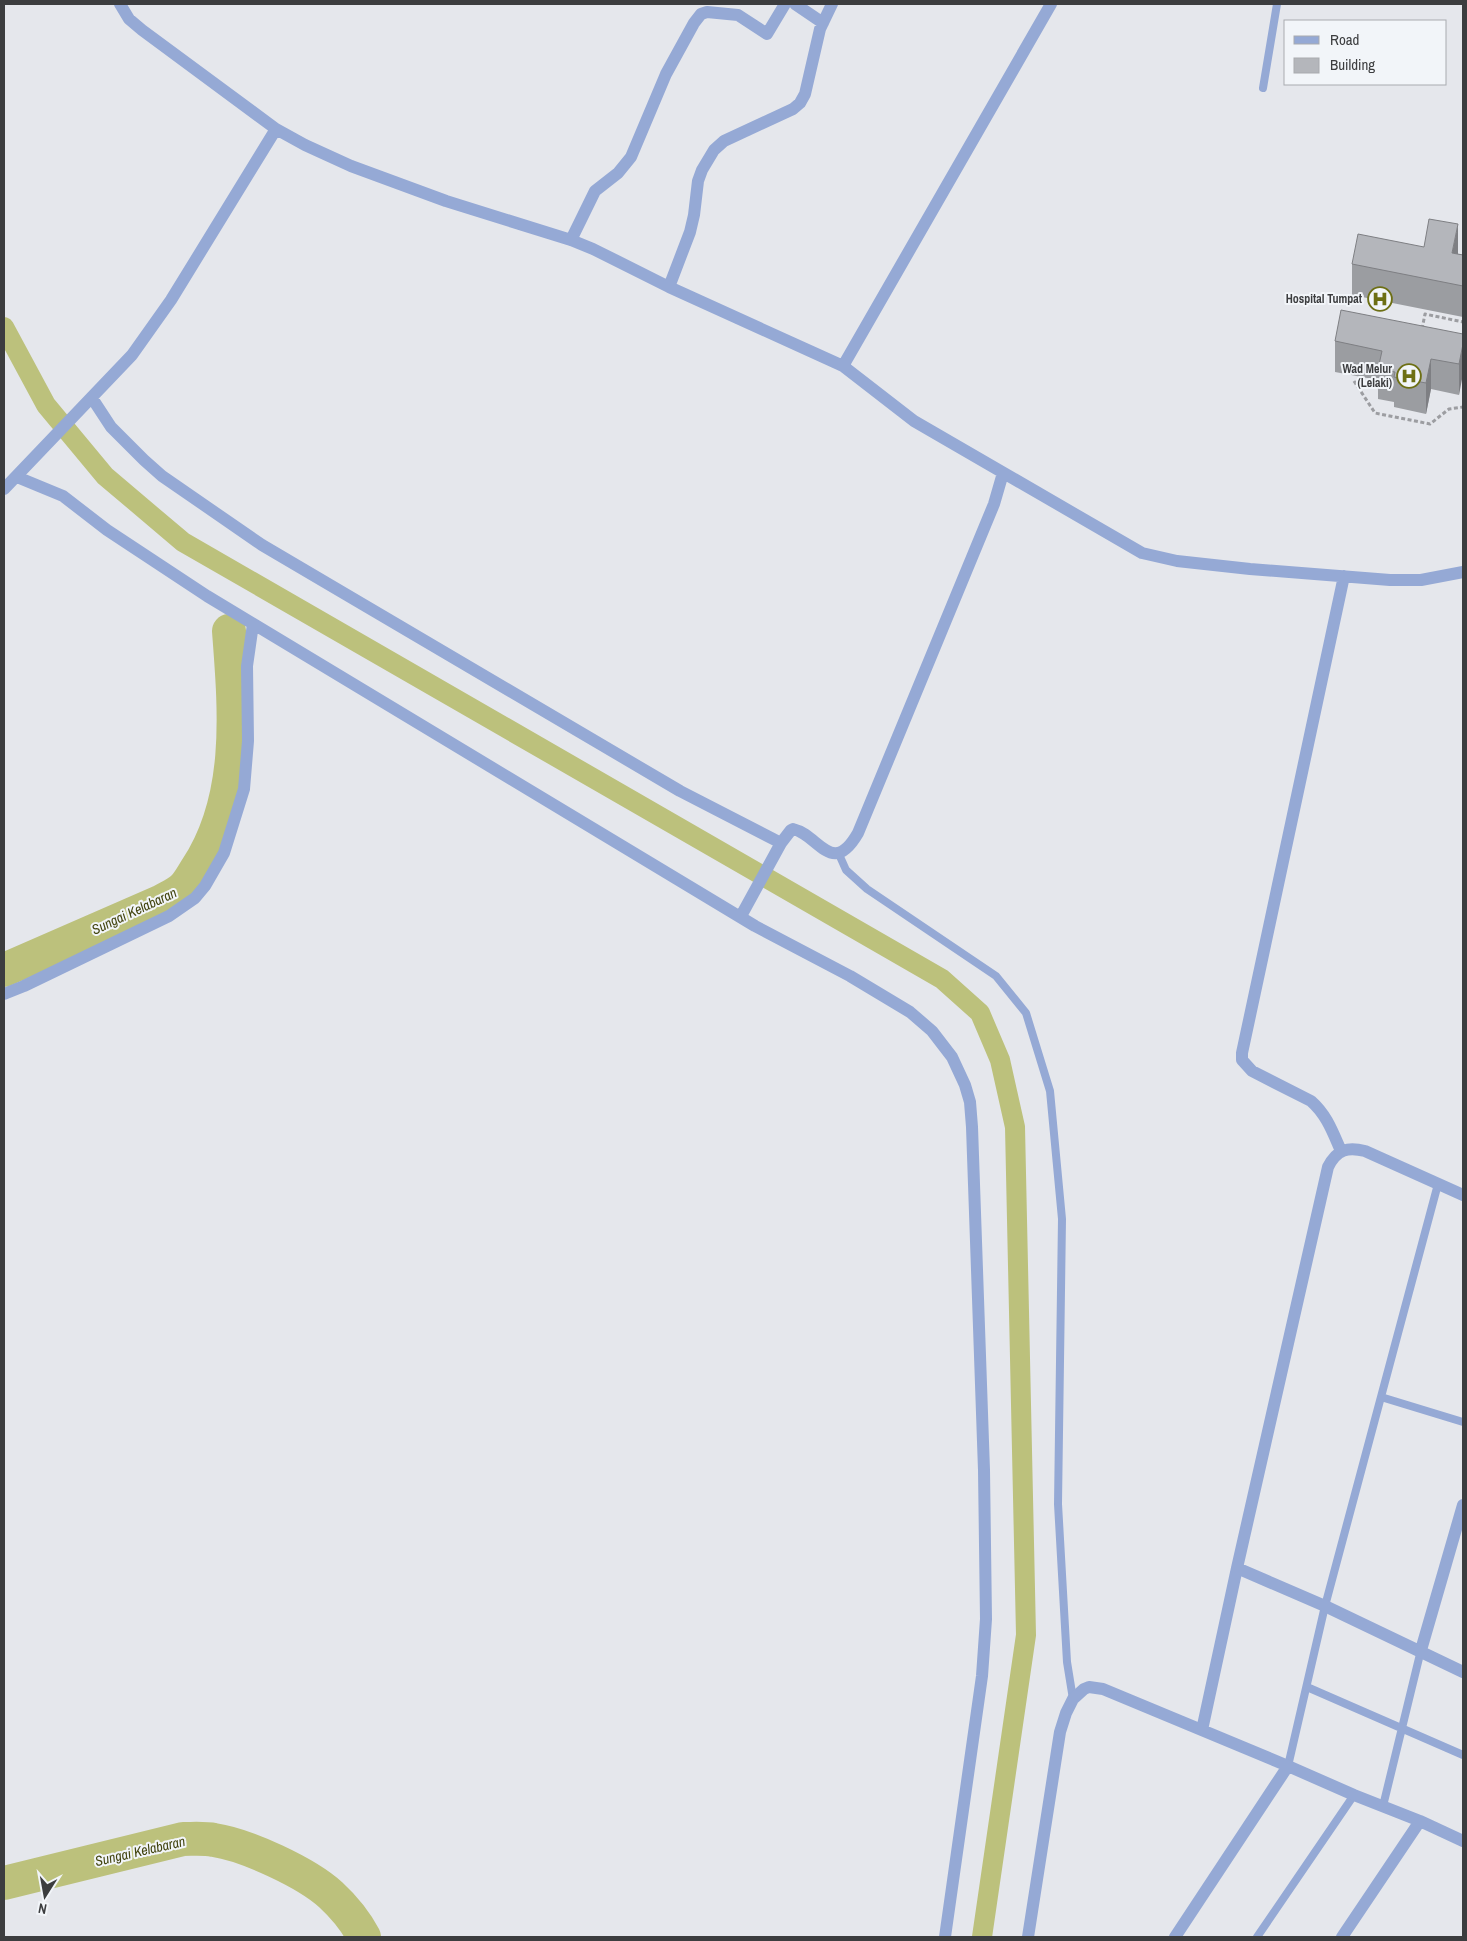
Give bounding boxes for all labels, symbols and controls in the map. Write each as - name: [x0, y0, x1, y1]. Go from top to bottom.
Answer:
- legend: [1284, 20, 1447, 85]
- text: Road: [1330, 29, 1359, 50]
- text: Building: [1330, 54, 1375, 75]
- hospital icon: Hospital Tumpat: [1367, 286, 1393, 312]
- place label: Hospital Tumpat: [1286, 291, 1363, 307]
- place label: Wad Melur (Lelaki): [1343, 361, 1392, 391]
- hospital icon: Wad Melur (Lelaki): [1396, 363, 1422, 389]
- water label: Sungai Kelabaran: [89, 883, 179, 939]
- water label: Sungai Kelabaran: [93, 1832, 187, 1870]
- north arrow: [20, 1871, 70, 1921]
- text: N: [37, 1899, 48, 1918]

